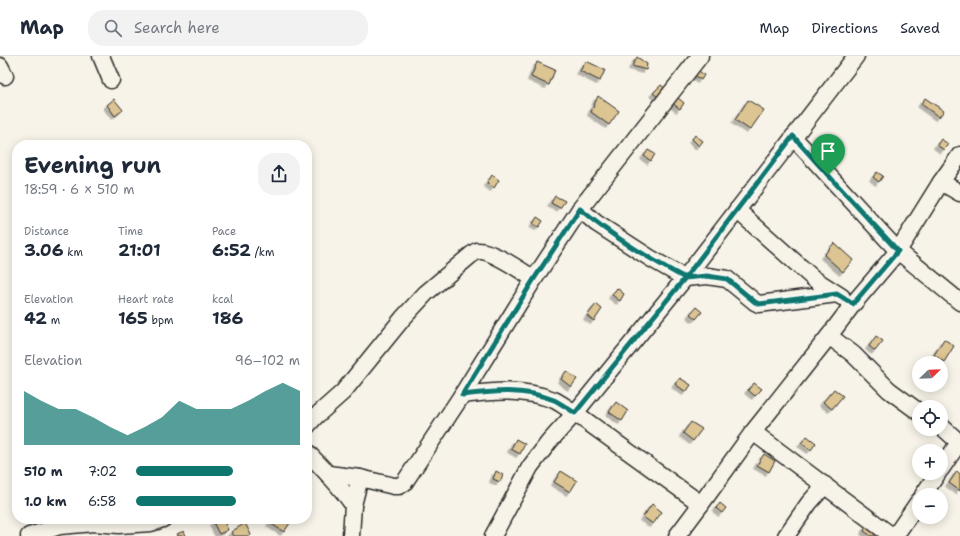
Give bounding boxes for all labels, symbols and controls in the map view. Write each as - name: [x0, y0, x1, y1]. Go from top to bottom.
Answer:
- search box: [88, 10, 368, 46]
- text: Map: [20, 15, 64, 40]
- icon: search: [102, 17, 124, 39]
- text: Search here: [134, 18, 220, 38]
- text: Map: [760, 19, 790, 37]
- text: Directions: [812, 19, 878, 37]
- text: Saved: [900, 19, 940, 37]
- pin: [811, 134, 845, 175]
- icon: arrive: [817, 140, 839, 162]
- text: Evening run: [24, 151, 161, 180]
- button: share: [258, 153, 300, 195]
- text: 18:59 · 6 × 510 m: [24, 181, 134, 198]
- text: Distance: [24, 224, 69, 239]
- text: Time: [118, 224, 143, 239]
- text: Pace: [212, 224, 236, 239]
- text: 3.06: [24, 239, 64, 261]
- text: 21:01: [118, 239, 161, 261]
- text: 6:52: [212, 239, 251, 261]
- text: km: [64, 245, 83, 260]
- text: /km: [251, 245, 274, 260]
- text: Elevation: [24, 292, 73, 307]
- text: Heart rate: [118, 292, 174, 307]
- text: kcal: [212, 292, 233, 307]
- text: 42: [24, 307, 47, 329]
- text: 165: [118, 307, 148, 329]
- text: 186: [212, 307, 243, 329]
- text: m: [47, 313, 60, 328]
- text: bpm: [148, 313, 174, 328]
- text: Elevation: [24, 352, 82, 369]
- text: 96–102 m: [235, 352, 300, 369]
- north arrow: [912, 356, 948, 392]
- map controls: [912, 356, 948, 524]
- button: locate: [912, 400, 948, 436]
- button: +: [912, 444, 948, 480]
- text: 510 m: [24, 463, 63, 480]
- text: 7:02: [88, 463, 117, 480]
- button: −: [912, 488, 948, 524]
- text: 1.0 km: [24, 493, 66, 510]
- text: 6:58: [88, 493, 117, 510]

